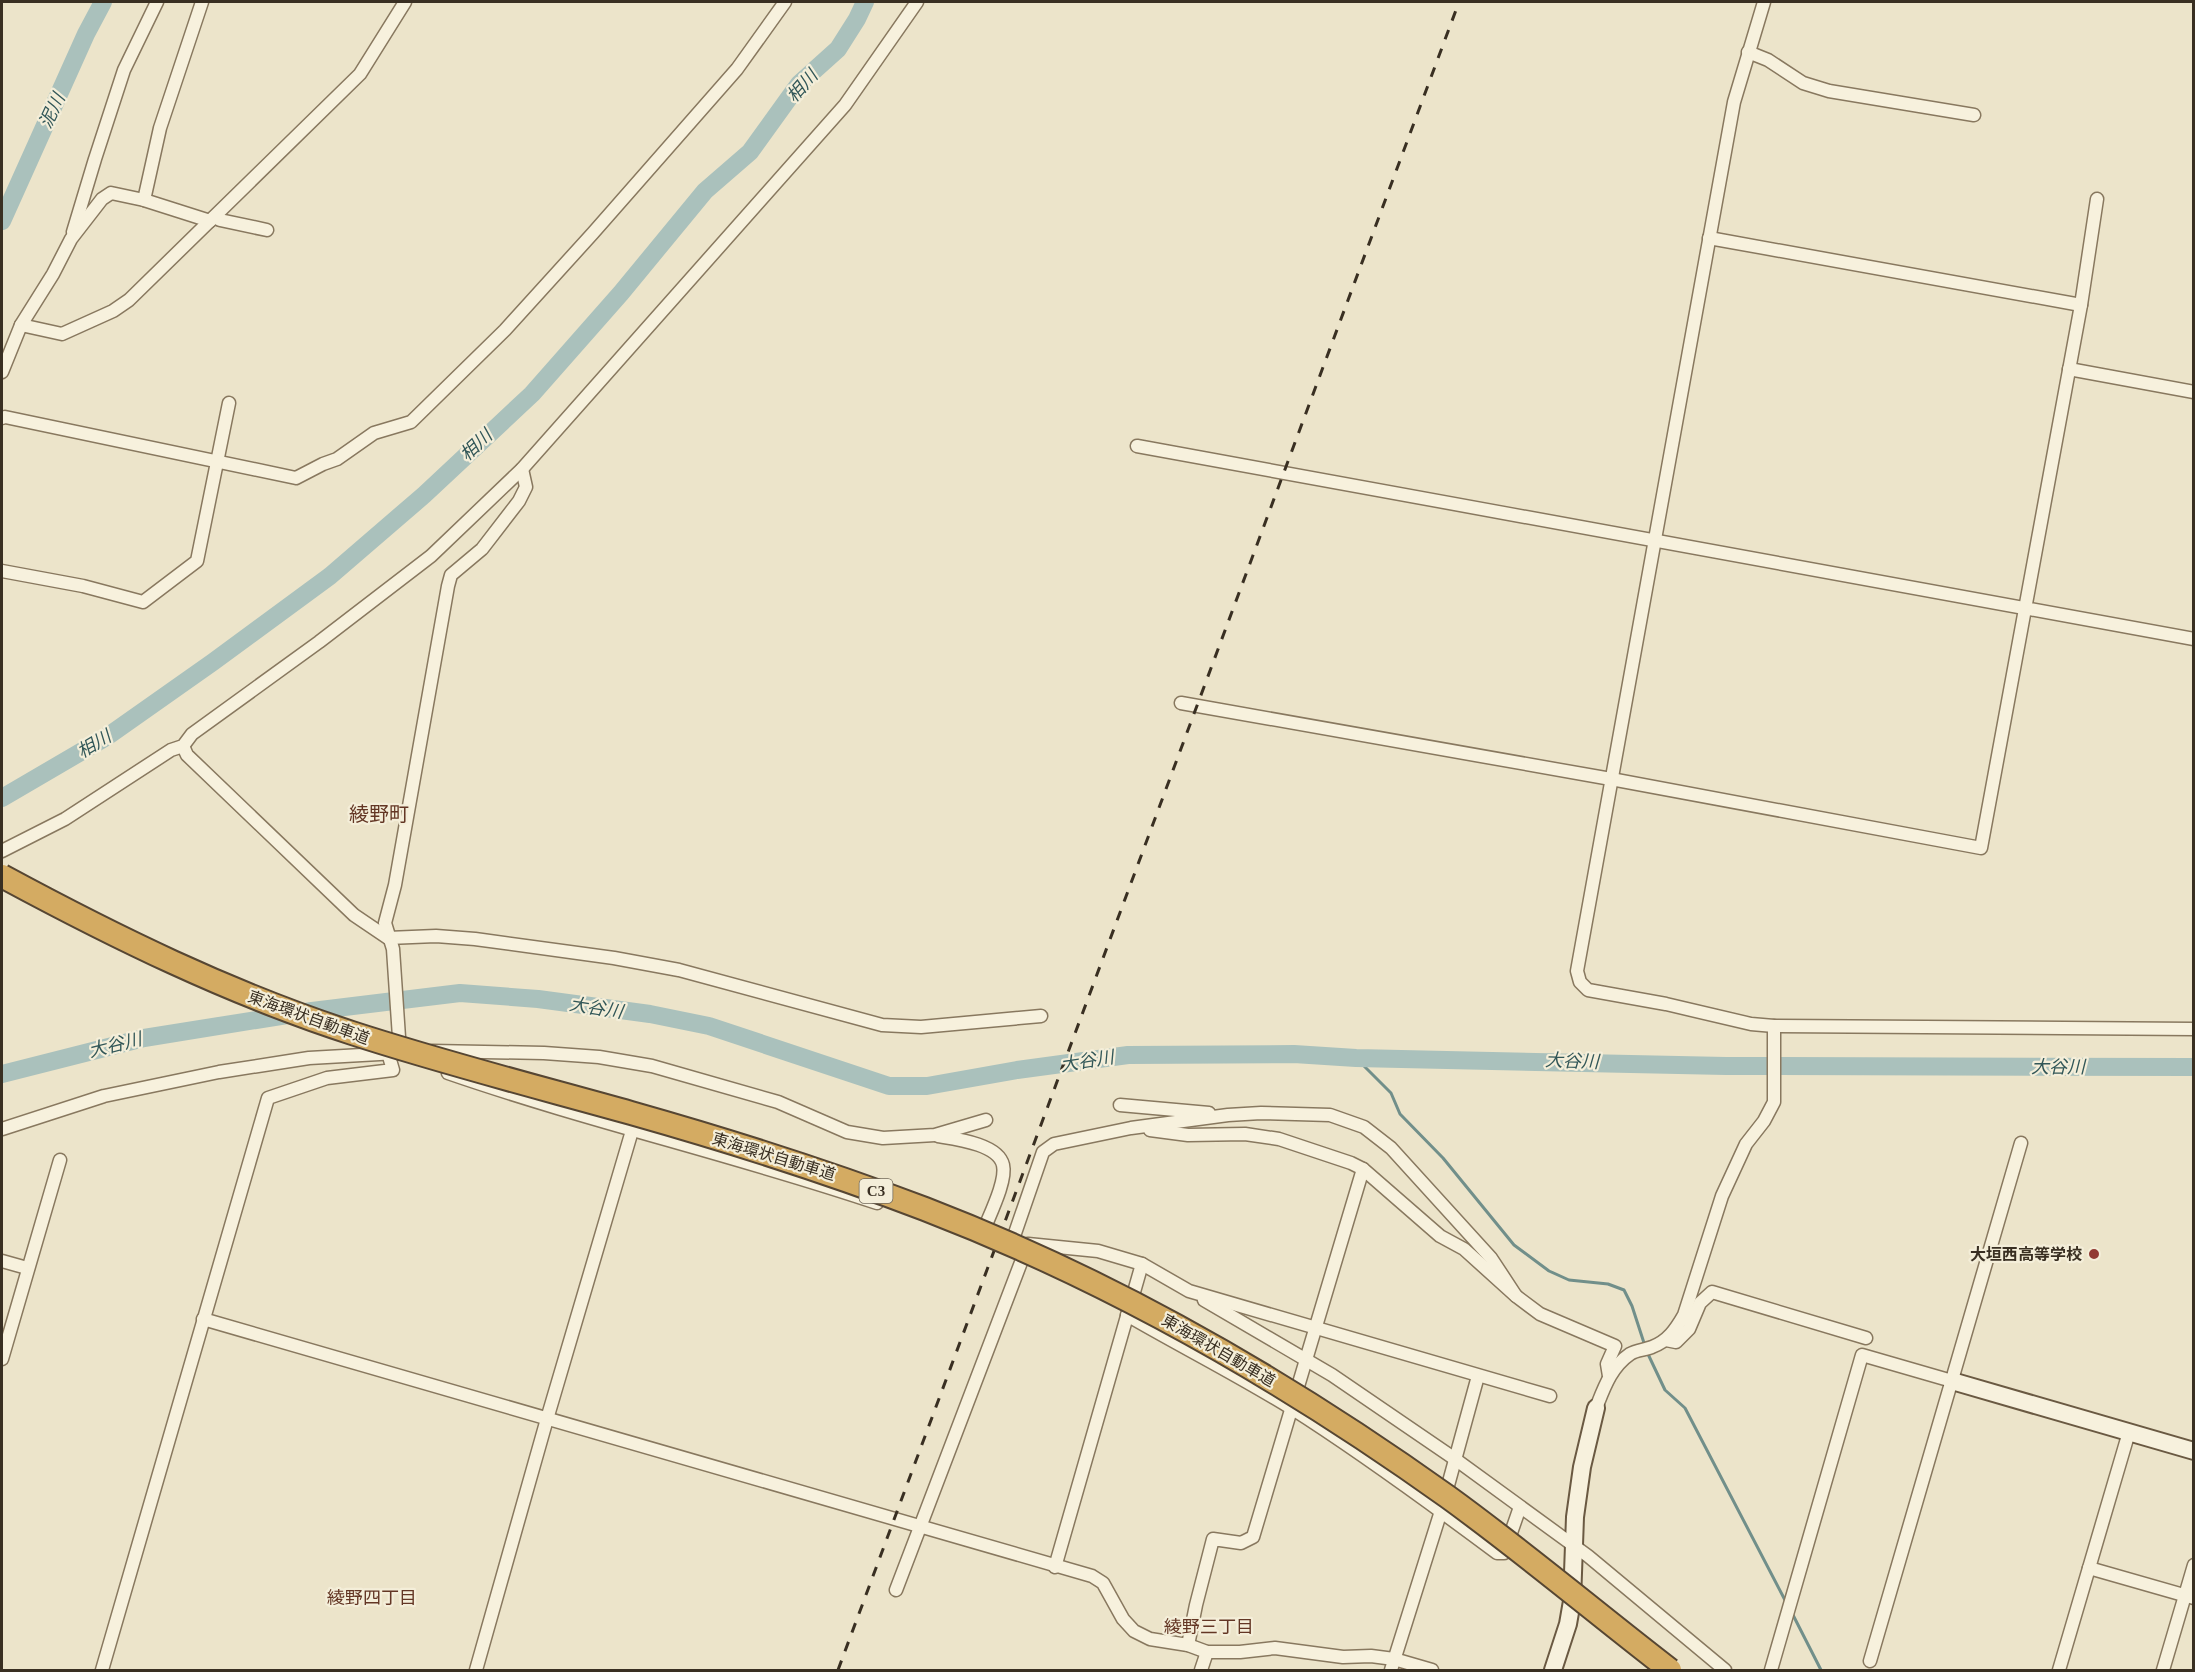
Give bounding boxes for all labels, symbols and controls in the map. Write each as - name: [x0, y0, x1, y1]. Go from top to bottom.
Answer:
- water label: 相川: [783, 64, 823, 106]
- water label: 泥川: [35, 89, 70, 132]
- water label: 相川: [456, 424, 497, 465]
- water label: 相川: [73, 725, 116, 762]
- district label: 綾野町: [349, 803, 409, 825]
- street label: 東海環状自動車道: [246, 988, 372, 1047]
- water label: 大谷川: [568, 994, 626, 1022]
- water label: 大谷川: [86, 1028, 146, 1061]
- water label: 大谷川: [1059, 1047, 1117, 1075]
- water label: 大谷川: [1545, 1050, 1601, 1072]
- water label: 大谷川: [2031, 1057, 2087, 1077]
- street label: 東海環状自動車道: [710, 1130, 838, 1183]
- road number: C3: [860, 1179, 892, 1203]
- place label: 大垣西高等学校: [1970, 1246, 2082, 1263]
- marker: 大垣西高等学校: [2087, 1247, 2101, 1261]
- street label: 東海環状自動車道: [1159, 1311, 1278, 1390]
- district label: 綾野四丁目: [327, 1588, 417, 1608]
- district label: 綾野三丁目: [1164, 1617, 1254, 1637]

